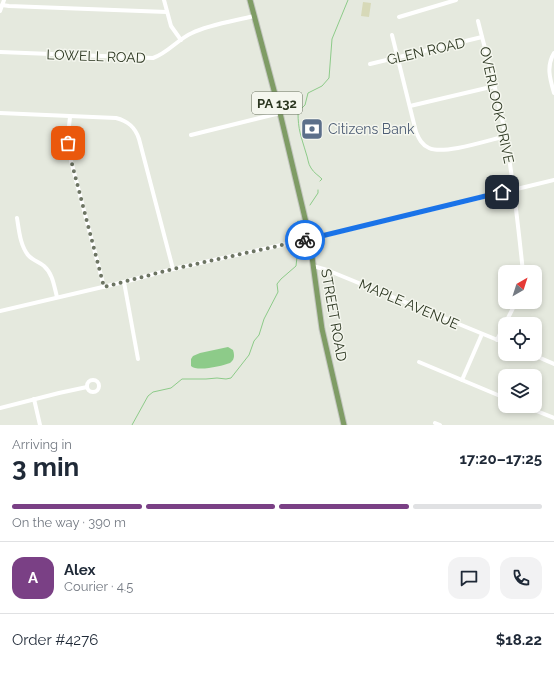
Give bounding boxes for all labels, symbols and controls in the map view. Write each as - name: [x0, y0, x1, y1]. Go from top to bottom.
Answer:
- street label: GLEN ROAD: [385, 34, 467, 68]
- street label: OVERLOOK DRIVE: [477, 45, 517, 165]
- street label: LOWELL ROAD: [46, 46, 146, 66]
- road number: PA 132: [252, 92, 302, 114]
- bank icon: Citizens Bank: [299, 116, 325, 142]
- place label: Citizens Bank: [328, 121, 415, 137]
- pin: [51, 126, 85, 160]
- icon: bag: [57, 132, 79, 154]
- pin: [485, 175, 519, 209]
- icon: home: [491, 181, 513, 203]
- courier: [285, 220, 325, 260]
- icon: bike: [294, 229, 316, 251]
- north arrow: [498, 265, 542, 309]
- map controls: [498, 265, 542, 413]
- street label: STREET ROAD: [318, 267, 350, 363]
- street label: MAPLE AVENUE: [357, 276, 461, 332]
- button: locate: [498, 317, 542, 361]
- button: layers: [498, 369, 542, 413]
- text: Arriving in: [12, 437, 72, 452]
- text: 17:20–17:25: [459, 450, 542, 468]
- text: 3 min: [12, 452, 79, 482]
- text: On the way · 390 m: [12, 515, 126, 530]
- button: chat: [448, 557, 490, 599]
- button: phone: [500, 557, 542, 599]
- text: Alex: [64, 561, 95, 579]
- text: A: [28, 569, 38, 587]
- text: Courier · 4.5: [64, 579, 133, 594]
- text: Order #4276: [12, 631, 98, 649]
- text: $18.22: [496, 631, 542, 649]

